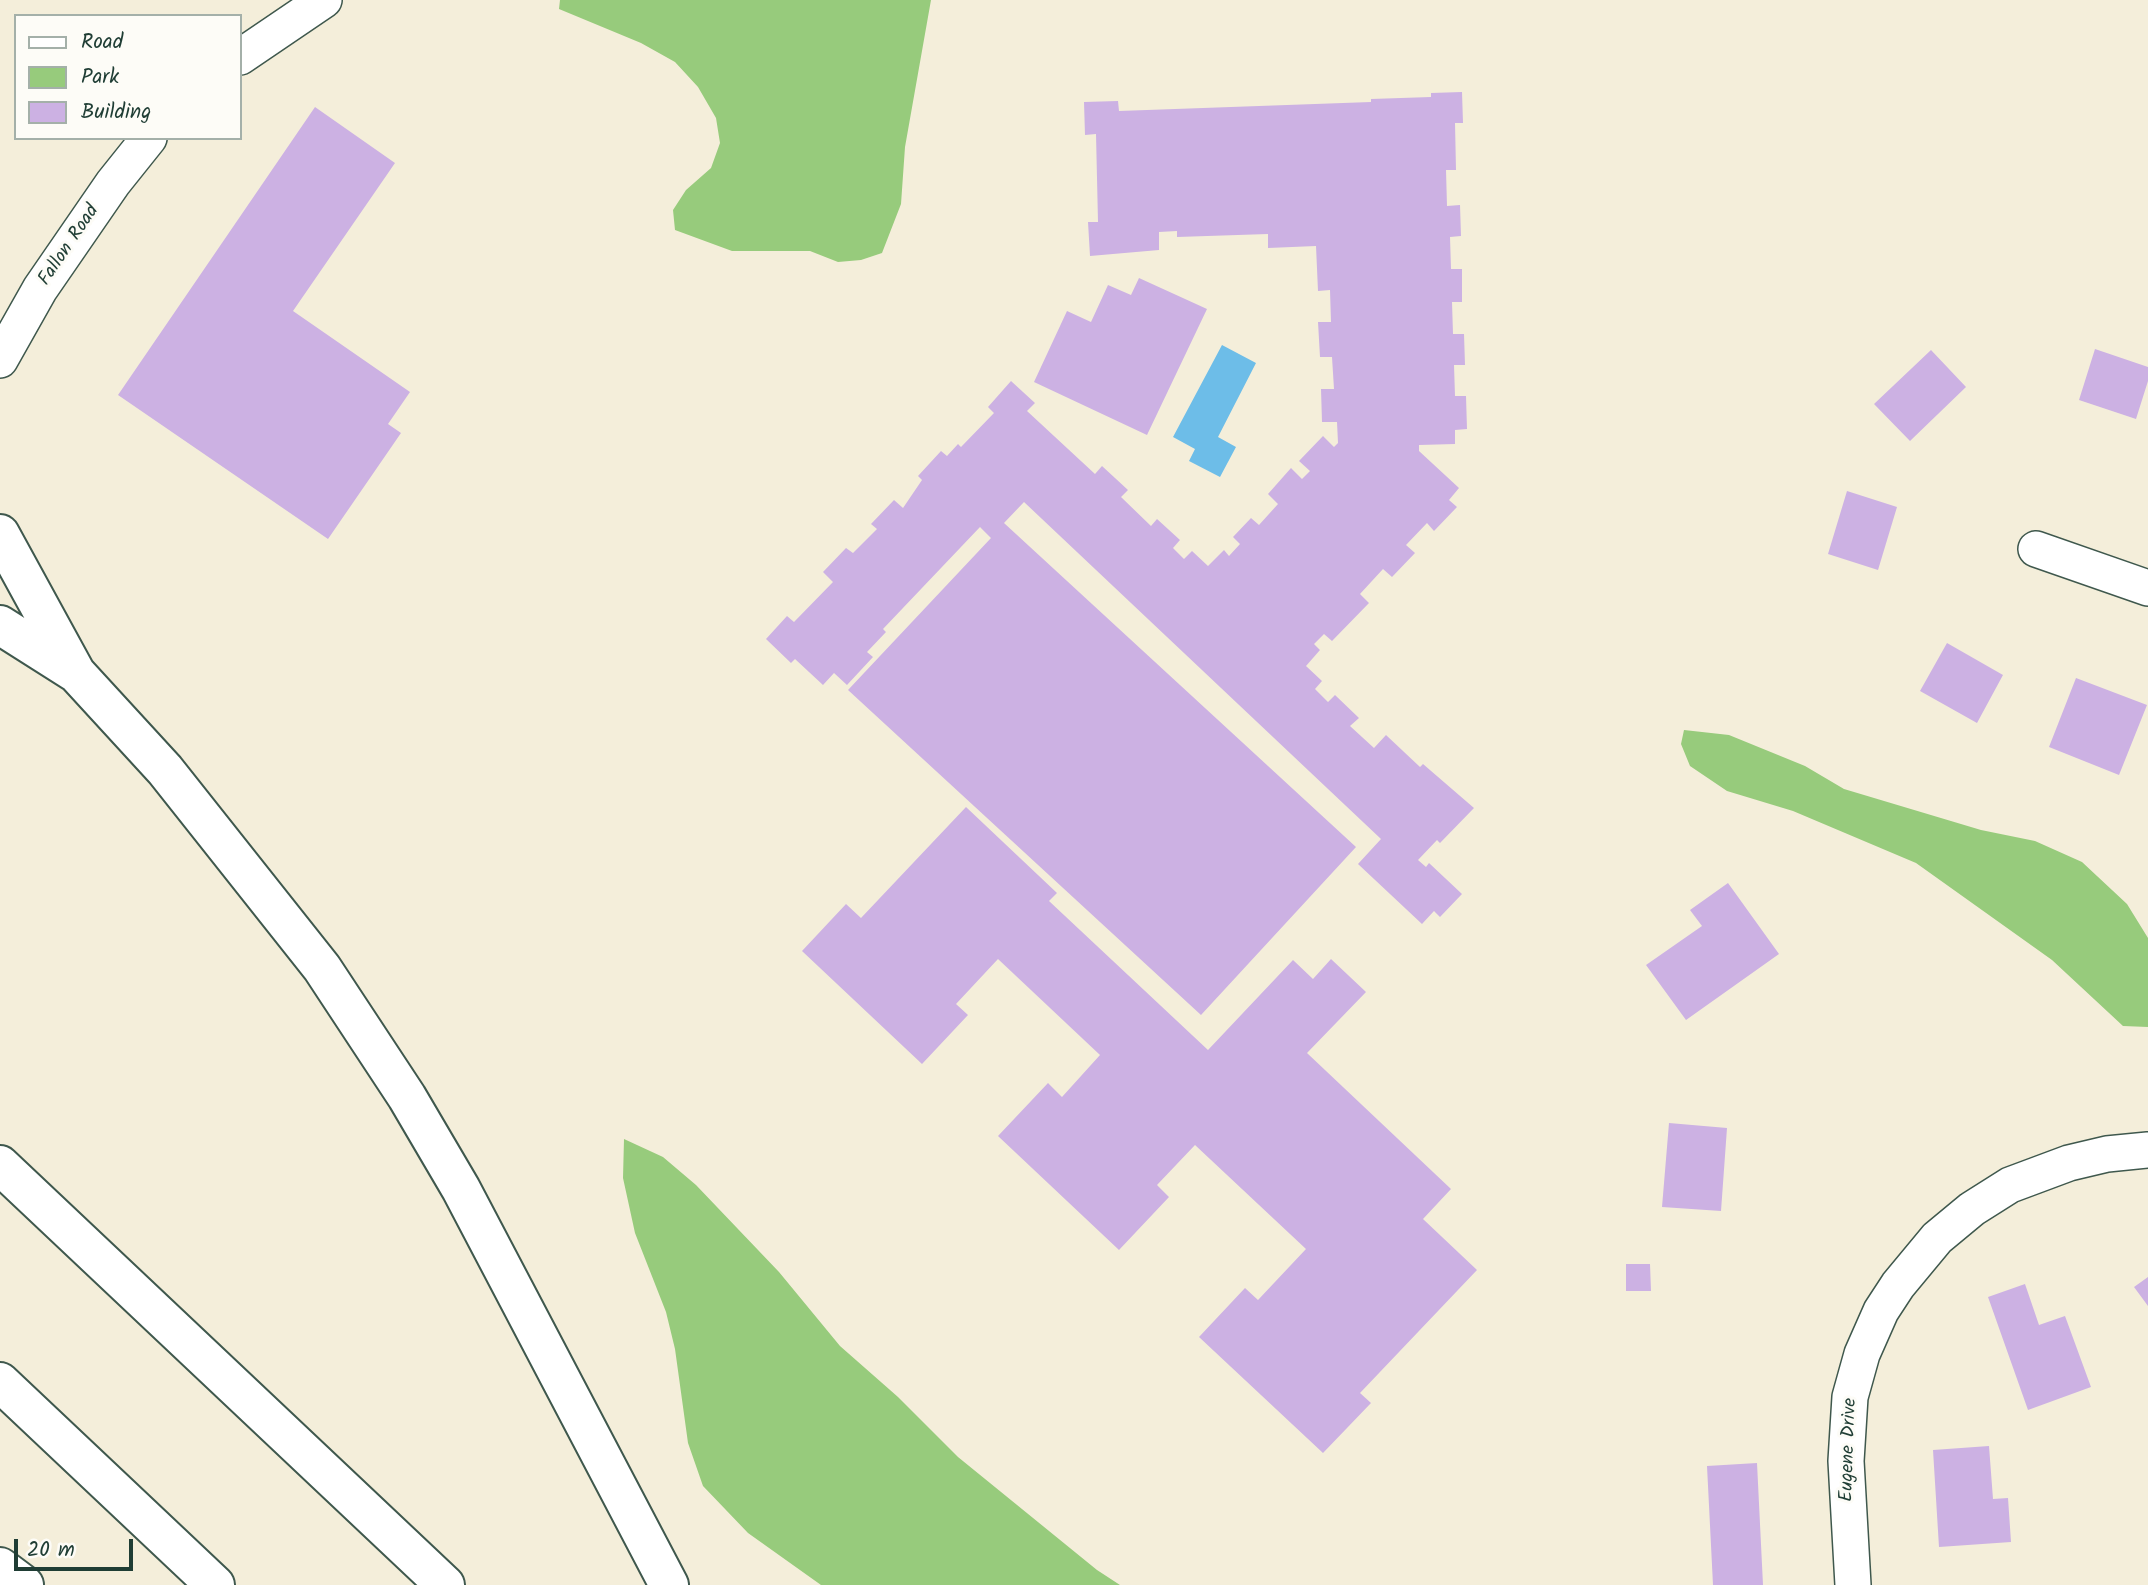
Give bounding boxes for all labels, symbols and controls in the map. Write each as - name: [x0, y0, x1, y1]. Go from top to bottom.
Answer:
- legend: [14, 14, 242, 140]
- text: Road: [81, 26, 123, 59]
- text: Park: [81, 61, 119, 94]
- text: Building: [81, 96, 151, 129]
- street label: Fallon Road: [35, 201, 105, 291]
- street label: Eugene Drive: [1837, 1398, 1863, 1502]
- scale bar: [18, 1526, 136, 1570]
- text: 20 m: [27, 1534, 75, 1567]

